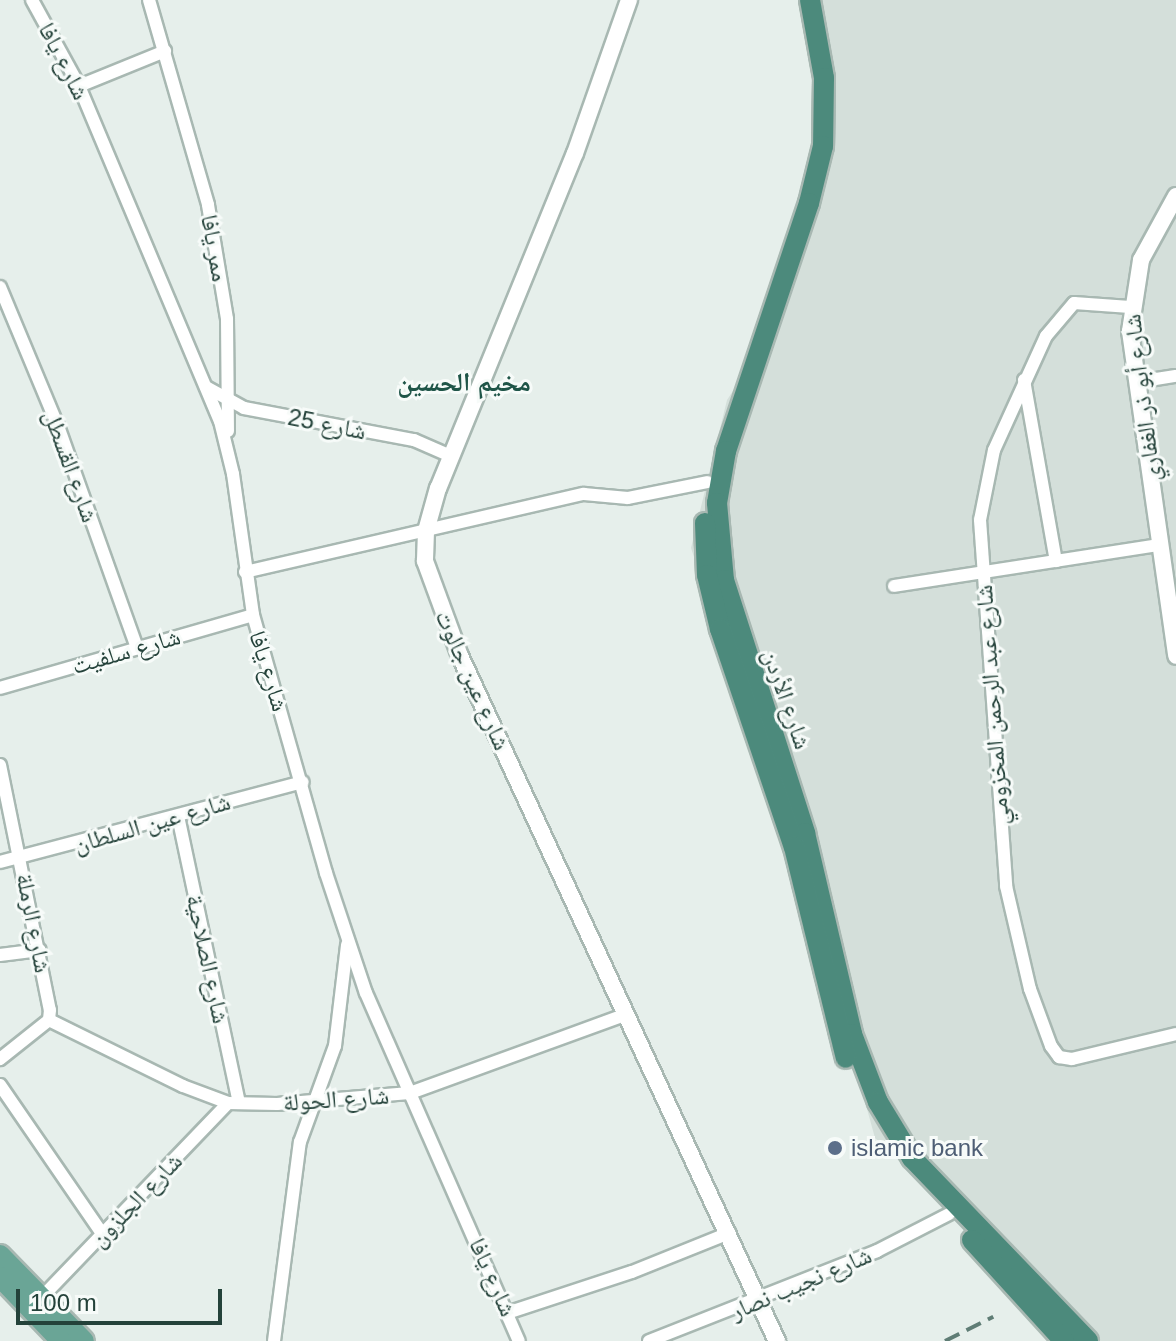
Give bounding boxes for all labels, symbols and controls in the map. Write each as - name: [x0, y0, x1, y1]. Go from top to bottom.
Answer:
- street label: شارع يافا: [32, 18, 96, 104]
- street label: ممر يافا: [195, 212, 235, 284]
- street label: شارع أبو ذر الغفاري: [1117, 313, 1167, 483]
- district label: مخيم الحسين: [397, 367, 531, 399]
- street label: شارع 25: [285, 402, 369, 446]
- street label: شارع القسطل: [37, 406, 105, 526]
- street label: شارع عبد الرحمن المخزومي: [969, 584, 1015, 826]
- street label: شارع عين جالوت: [429, 606, 517, 754]
- street label: شارع سلفيت: [68, 622, 184, 680]
- street label: شارع يافا: [243, 627, 295, 715]
- street label: شارع الأردن: [757, 645, 817, 753]
- street label: شارع عين السلطان: [70, 787, 234, 859]
- street label: شارع الرملة: [10, 871, 58, 975]
- street label: شارع الصلاحية: [180, 892, 236, 1026]
- street label: شارع الحولة: [282, 1081, 390, 1117]
- place label: islamic bank: [851, 1134, 983, 1162]
- marker: islamic bank: [826, 1139, 844, 1157]
- street label: شارع الجلزون: [84, 1147, 188, 1253]
- street label: شارع يافا: [463, 1233, 523, 1321]
- street label: شارع نجيب نصار: [726, 1240, 876, 1326]
- scale bar: [20, 1273, 226, 1323]
- text: 100 m: [30, 1289, 97, 1316]

